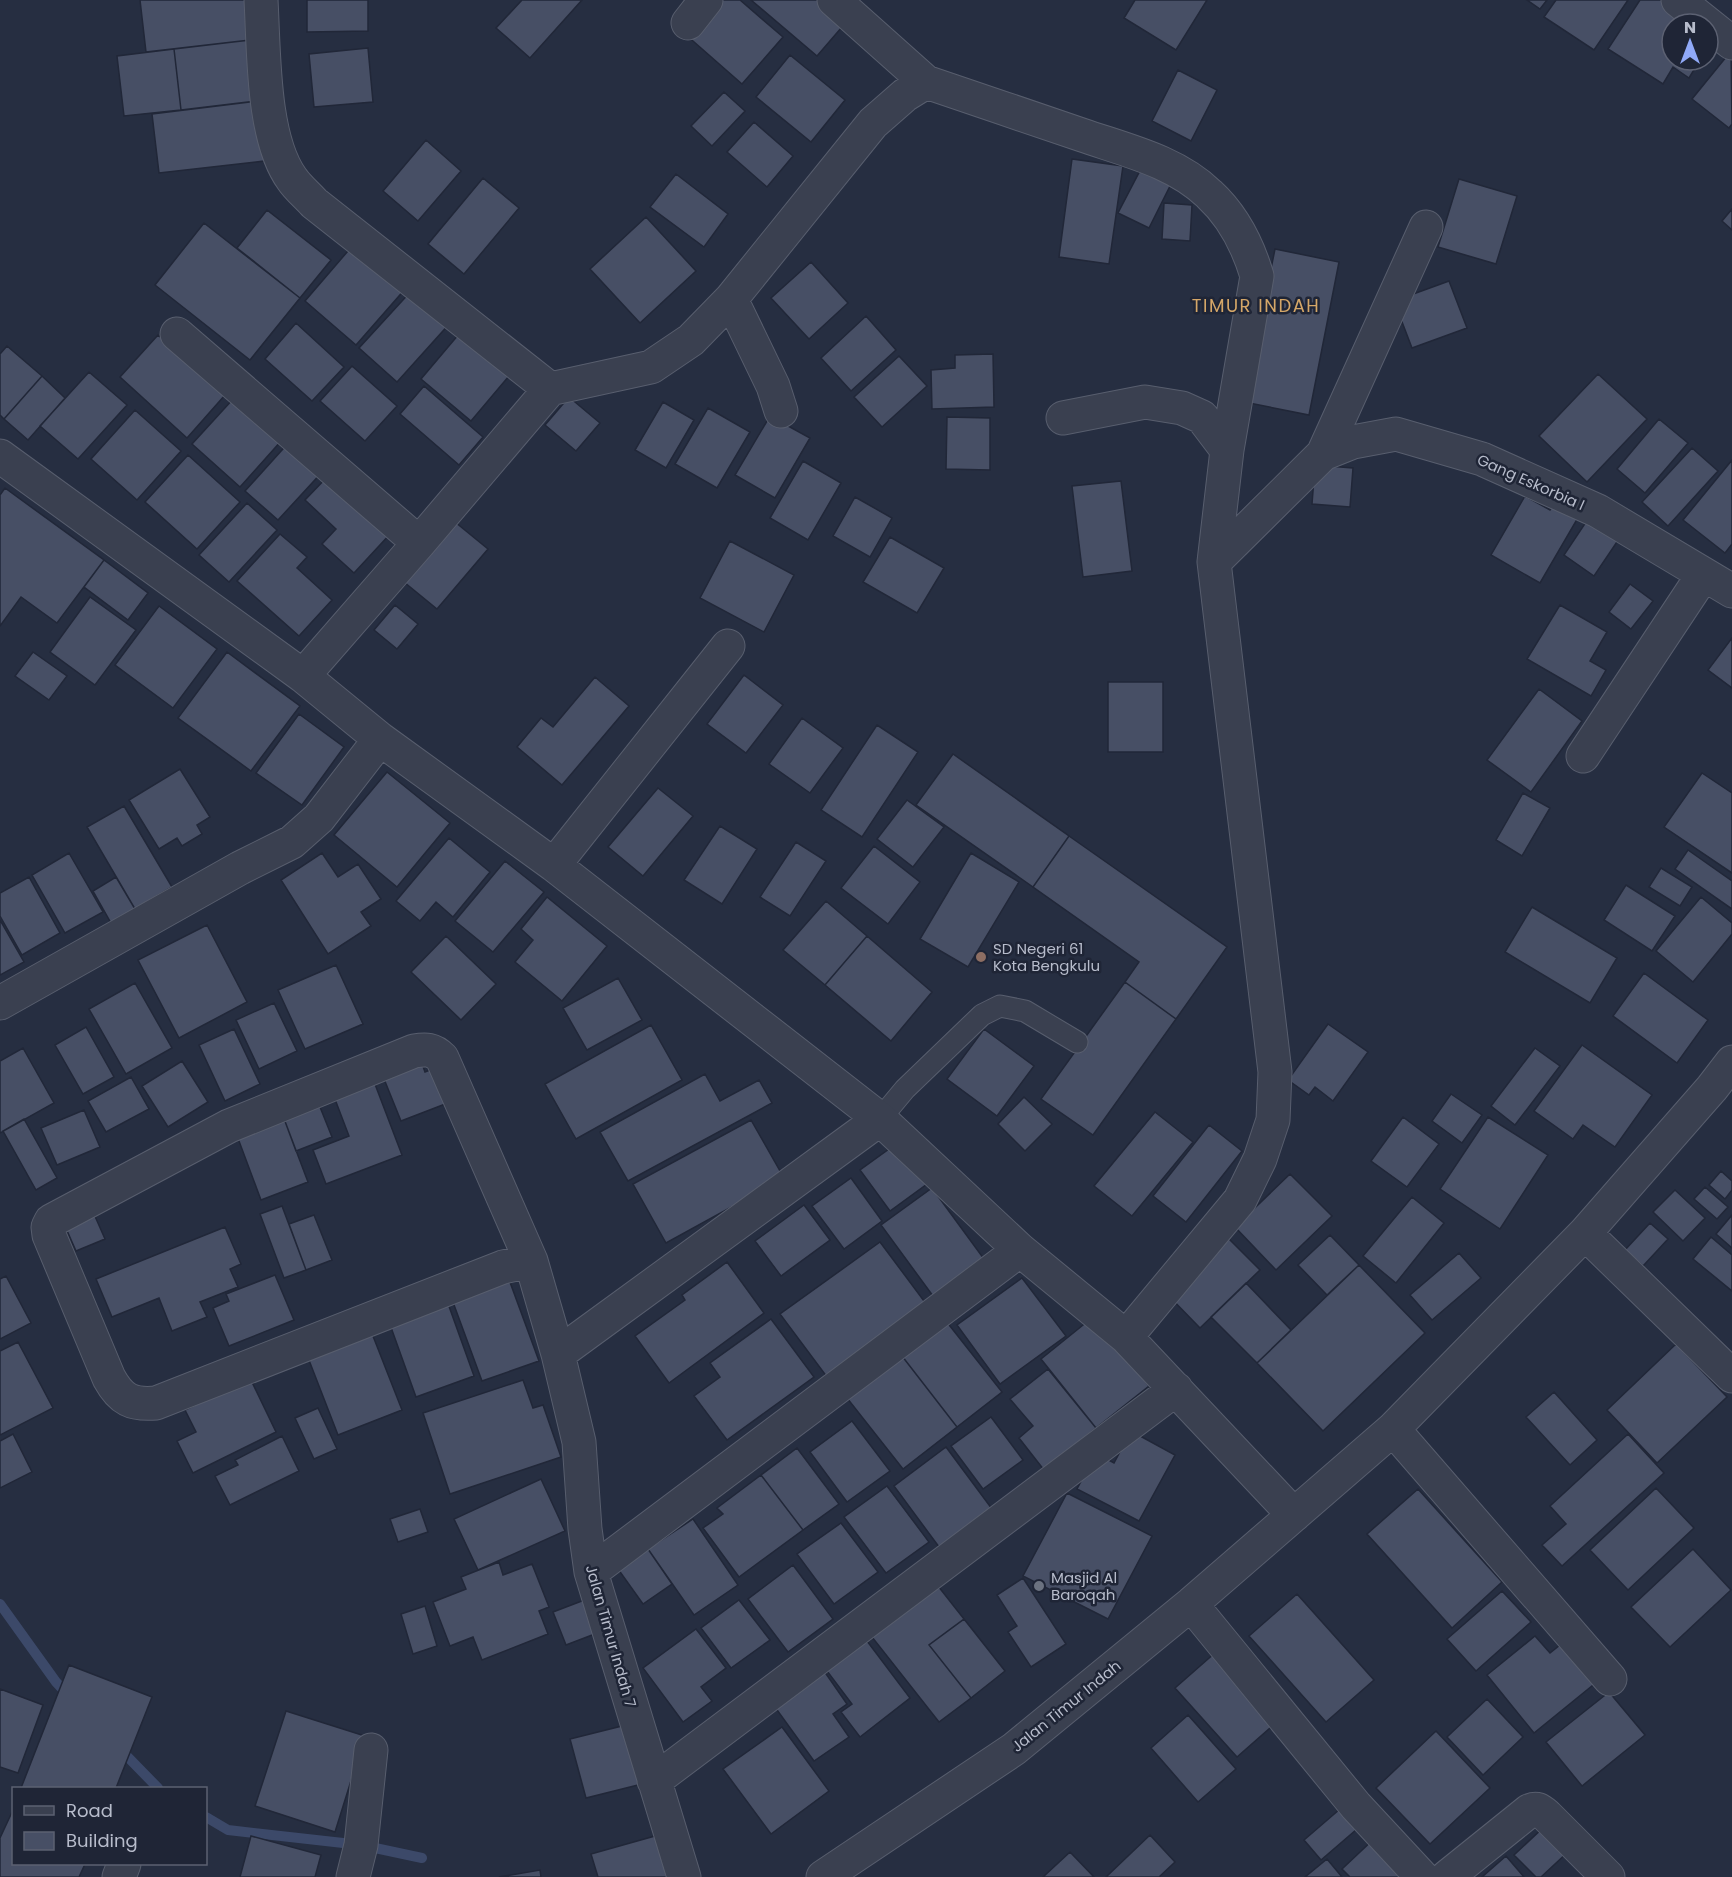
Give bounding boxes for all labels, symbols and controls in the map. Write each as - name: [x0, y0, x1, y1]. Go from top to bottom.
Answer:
- north arrow: [1660, 12, 1720, 72]
- text: N: [1684, 16, 1696, 39]
- district label: TIMUR INDAH: [1192, 293, 1320, 318]
- street label: Gang Eskorbia I: [1474, 449, 1588, 515]
- place label: SD Negeri 61 Kota Bengkulu: [993, 938, 1100, 976]
- marker: SD Negeri 61 Kota Bengkulu: [974, 950, 988, 964]
- street label: Jalan Timur Indah 7: [581, 1562, 641, 1710]
- place label: Masjid Al Baroqah: [1051, 1567, 1117, 1605]
- marker: Masjid Al Baroqah: [1032, 1579, 1046, 1593]
- street label: Jalan Timur Indah: [1007, 1655, 1125, 1757]
- legend: [12, 1787, 207, 1865]
- text: Road: [66, 1798, 113, 1823]
- text: Building: [66, 1828, 138, 1853]

